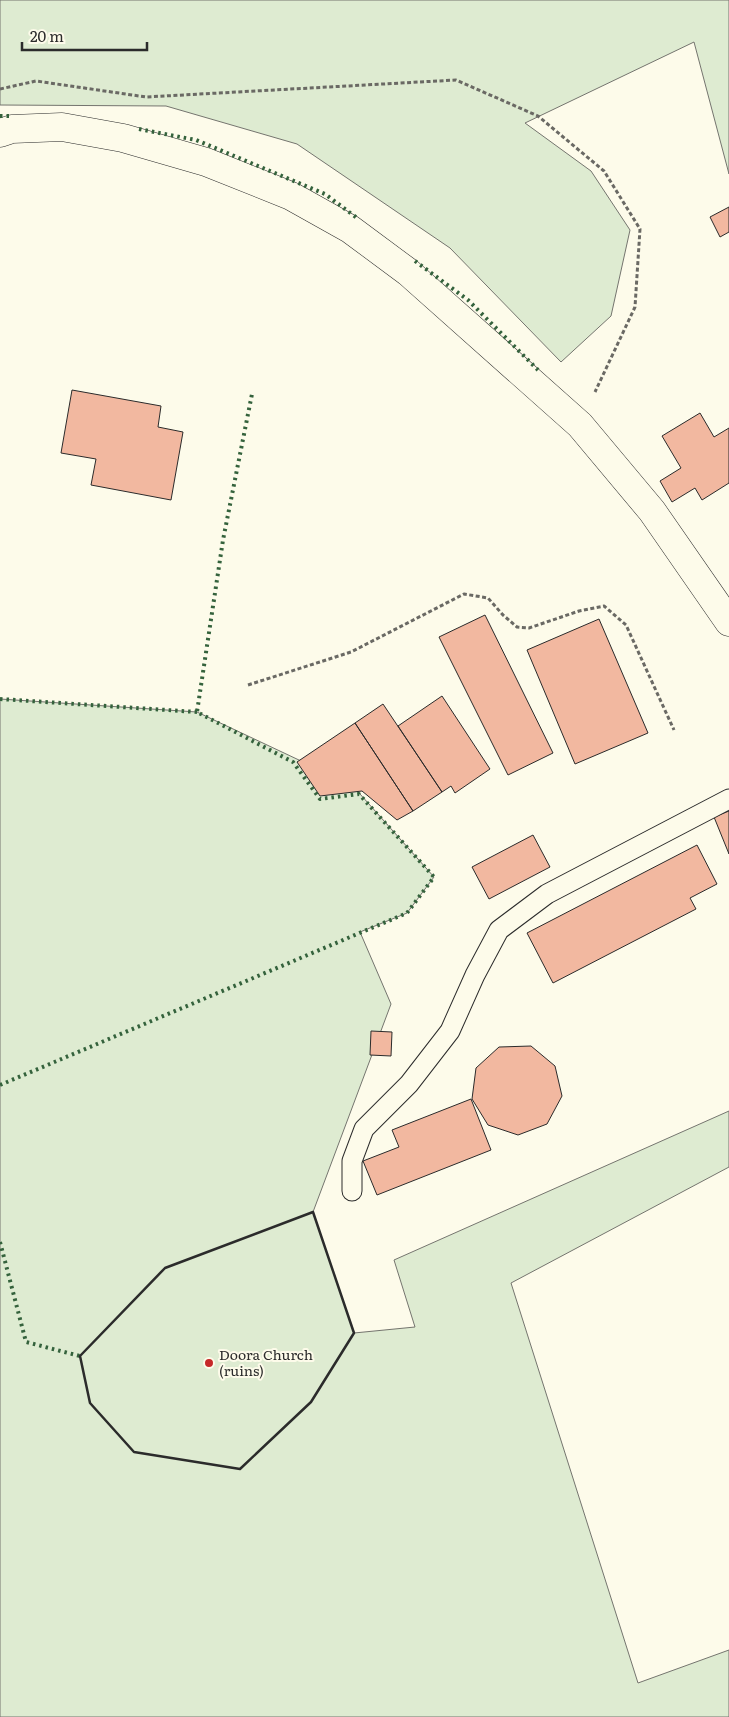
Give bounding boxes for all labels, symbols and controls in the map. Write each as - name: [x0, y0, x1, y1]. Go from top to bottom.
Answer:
- scale bar: [22, 20, 148, 52]
- text: 20 m: [30, 24, 64, 47]
- place label: Doora Church (ruins): [219, 1344, 313, 1380]
- marker: Doora Church (ruins): [203, 1357, 215, 1369]

